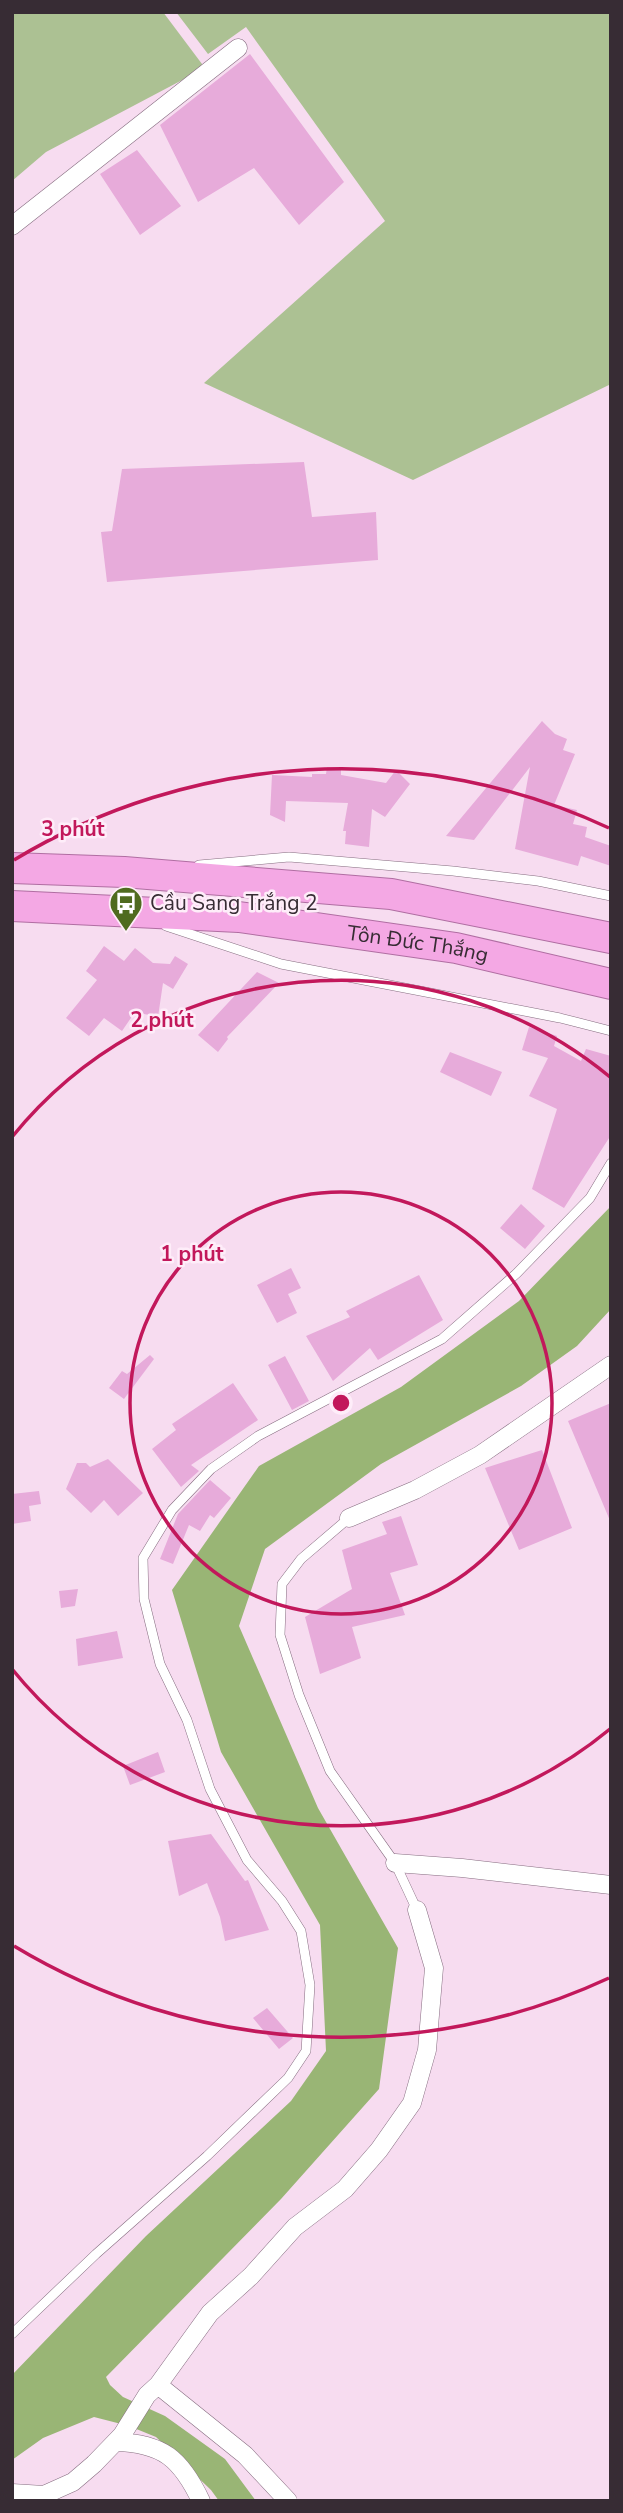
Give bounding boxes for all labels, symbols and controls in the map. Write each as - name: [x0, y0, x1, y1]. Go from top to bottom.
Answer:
- text: 3 phút: [41, 815, 106, 843]
- bus stop icon: Cầu Sang Trắng 2: [107, 884, 145, 933]
- place label: Cầu Sang Trắng 2: [150, 889, 318, 917]
- street label: Tôn Đức Thắng: [345, 919, 491, 969]
- text: 2 phút: [130, 1006, 195, 1034]
- text: 1 phút: [160, 1240, 225, 1268]
- centre of rings: [329, 1391, 353, 1415]

